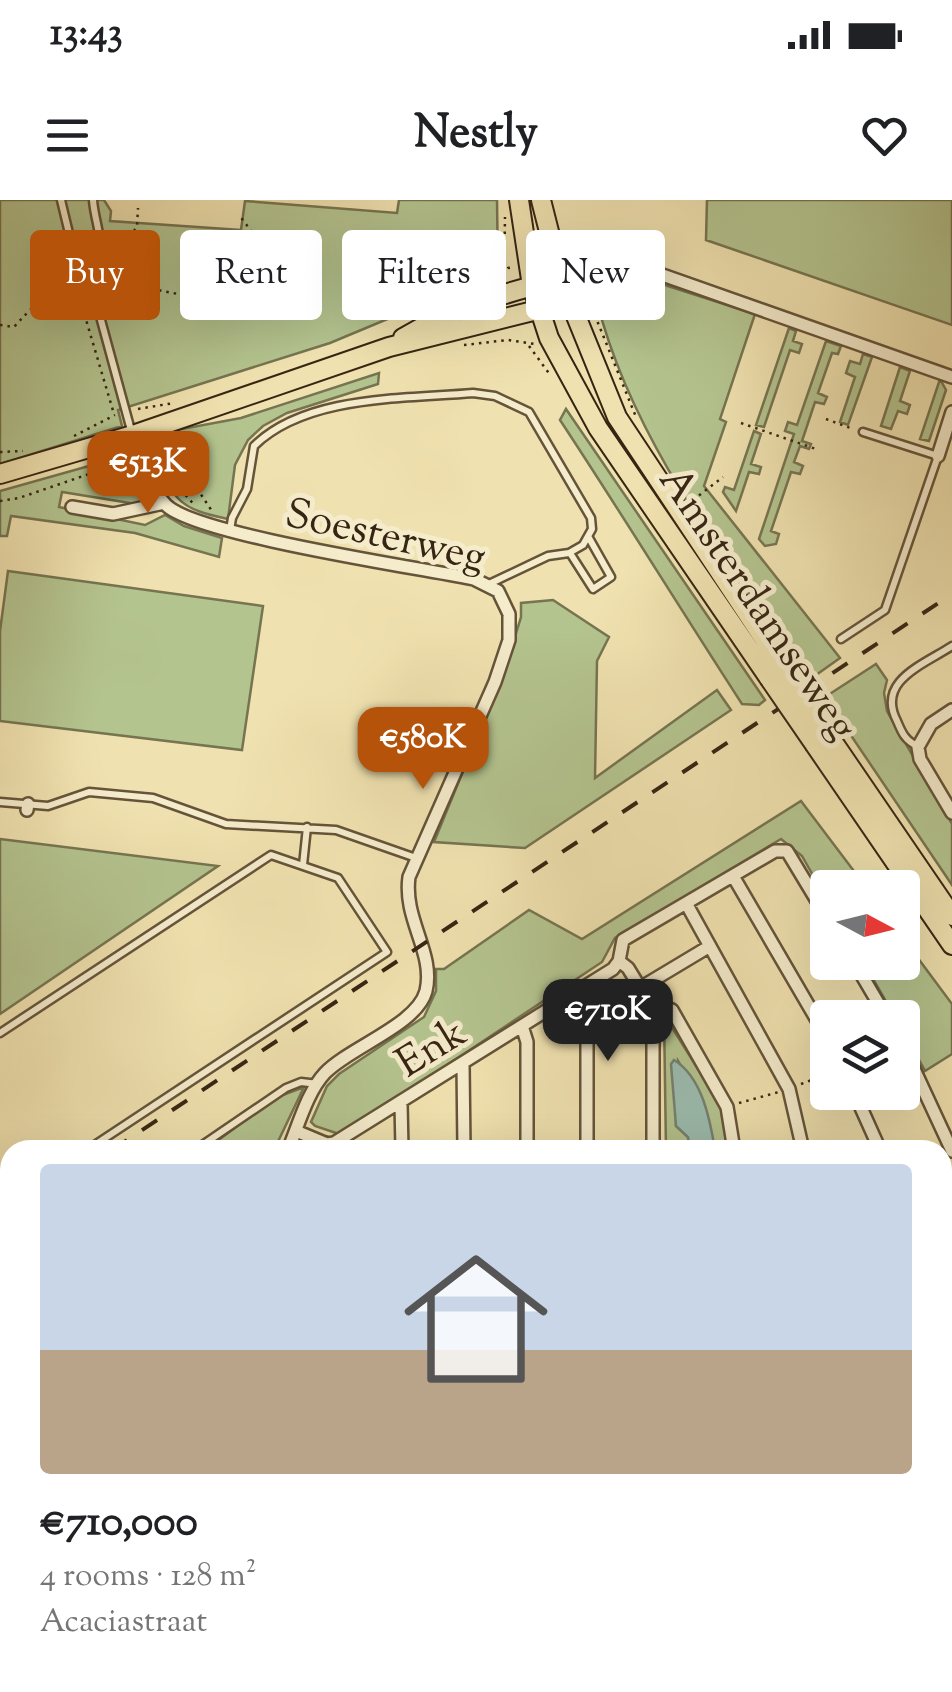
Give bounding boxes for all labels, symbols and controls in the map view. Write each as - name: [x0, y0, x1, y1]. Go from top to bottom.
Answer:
- text: 13:43: [50, 8, 123, 62]
- text: Nestly: [414, 103, 538, 168]
- icon: menu: [40, 108, 95, 163]
- icon: heart: [857, 108, 912, 163]
- chip: Buy: [30, 230, 160, 320]
- chip: Rent: [180, 230, 322, 320]
- chip: Filters: [342, 230, 506, 320]
- chip: New: [526, 230, 665, 320]
- pin: €513K: [78, 431, 218, 516]
- text: €513K: [109, 440, 187, 486]
- street label: Amsterdamseweg: [642, 456, 870, 754]
- street label: Soesterweg: [279, 486, 491, 590]
- pin: €580K: [353, 707, 493, 792]
- text: €580K: [380, 716, 466, 762]
- north arrow: [810, 870, 920, 980]
- map controls: [810, 870, 920, 1110]
- pin: €710K: [538, 979, 678, 1064]
- text: €710K: [565, 988, 651, 1034]
- button: layers: [810, 1000, 920, 1110]
- street label: Enk: [386, 1005, 480, 1095]
- icon: home: [386, 1229, 566, 1409]
- text: €710,000: [40, 1494, 198, 1554]
- text: 4 rooms · 128 m²: [40, 1554, 257, 1600]
- text: Acaciastraat: [40, 1600, 207, 1646]

